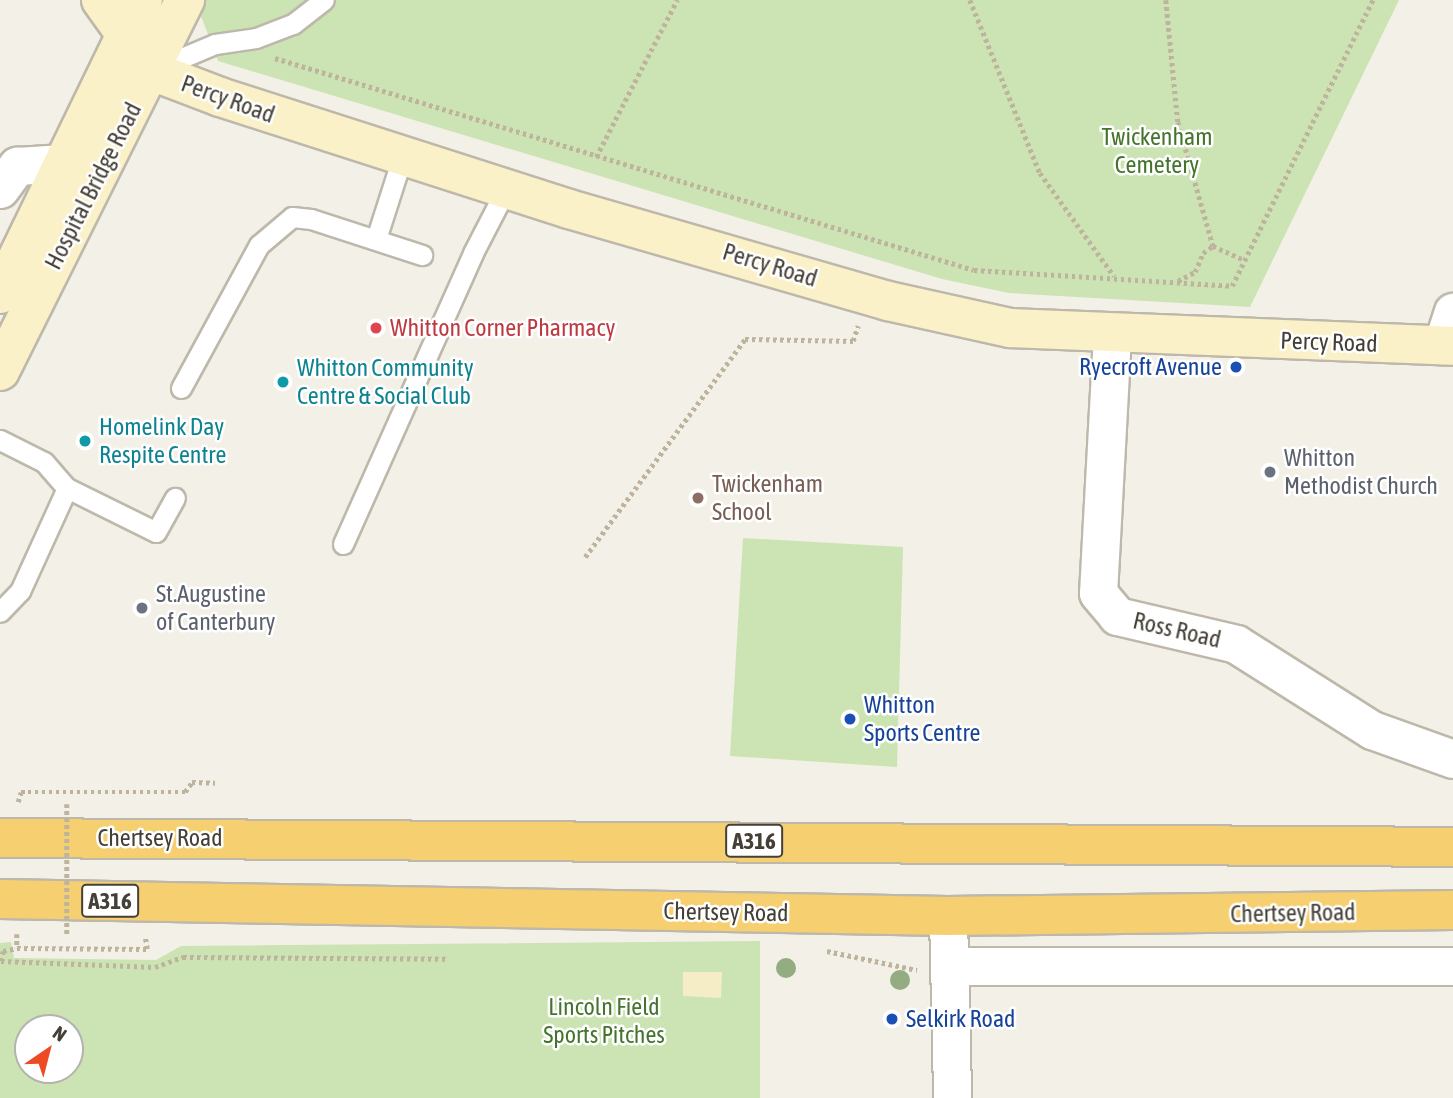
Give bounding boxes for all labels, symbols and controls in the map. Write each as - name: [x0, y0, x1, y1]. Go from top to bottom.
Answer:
- street label: Percy Road: [177, 69, 279, 129]
- street label: Hospital Bridge Road: [39, 98, 147, 274]
- park label: Twickenham Cemetery: [1102, 123, 1212, 179]
- street label: Percy Road: [719, 237, 821, 293]
- place label: Whitton Corner Pharmacy: [390, 314, 615, 342]
- marker: Whitton Corner Pharmacy: [368, 320, 384, 336]
- street label: Percy Road: [1280, 326, 1378, 358]
- place label: Ryecroft Avenue: [1079, 353, 1222, 381]
- place label: Whitton Community Centre & Social Club: [297, 354, 474, 410]
- marker: Ryecroft Avenue: [1228, 359, 1244, 375]
- marker: Whitton Community Centre & Social Club: [275, 374, 291, 390]
- place label: Homelink Day Respite Centre: [99, 413, 226, 469]
- marker: Homelink Day Respite Centre: [77, 433, 93, 449]
- place label: Whitton Methodist Church: [1284, 444, 1438, 500]
- marker: Whitton Methodist Church: [1262, 464, 1278, 480]
- place label: Twickenham School: [712, 470, 823, 526]
- marker: Twickenham School: [690, 490, 706, 506]
- place label: St.Augustine of Canterbury: [156, 580, 275, 636]
- marker: St.Augustine of Canterbury: [134, 600, 150, 616]
- street label: Ross Road: [1130, 606, 1224, 654]
- place label: Whitton Sports Centre: [864, 691, 980, 747]
- marker: Whitton Sports Centre: [842, 711, 858, 727]
- road number: A316: [724, 821, 784, 860]
- street label: Chertsey Road: [97, 824, 223, 852]
- road number: A316: [80, 882, 140, 920]
- street label: Chertsey Road: [663, 897, 789, 927]
- street label: Chertsey Road: [1230, 898, 1356, 928]
- park label: Lincoln Field Sports Pitches: [543, 993, 665, 1049]
- place label: Selkirk Road: [906, 1005, 1015, 1033]
- marker: Selkirk Road: [884, 1011, 900, 1027]
- north arrow: [14, 1014, 84, 1084]
- text: N: [49, 1021, 71, 1046]

